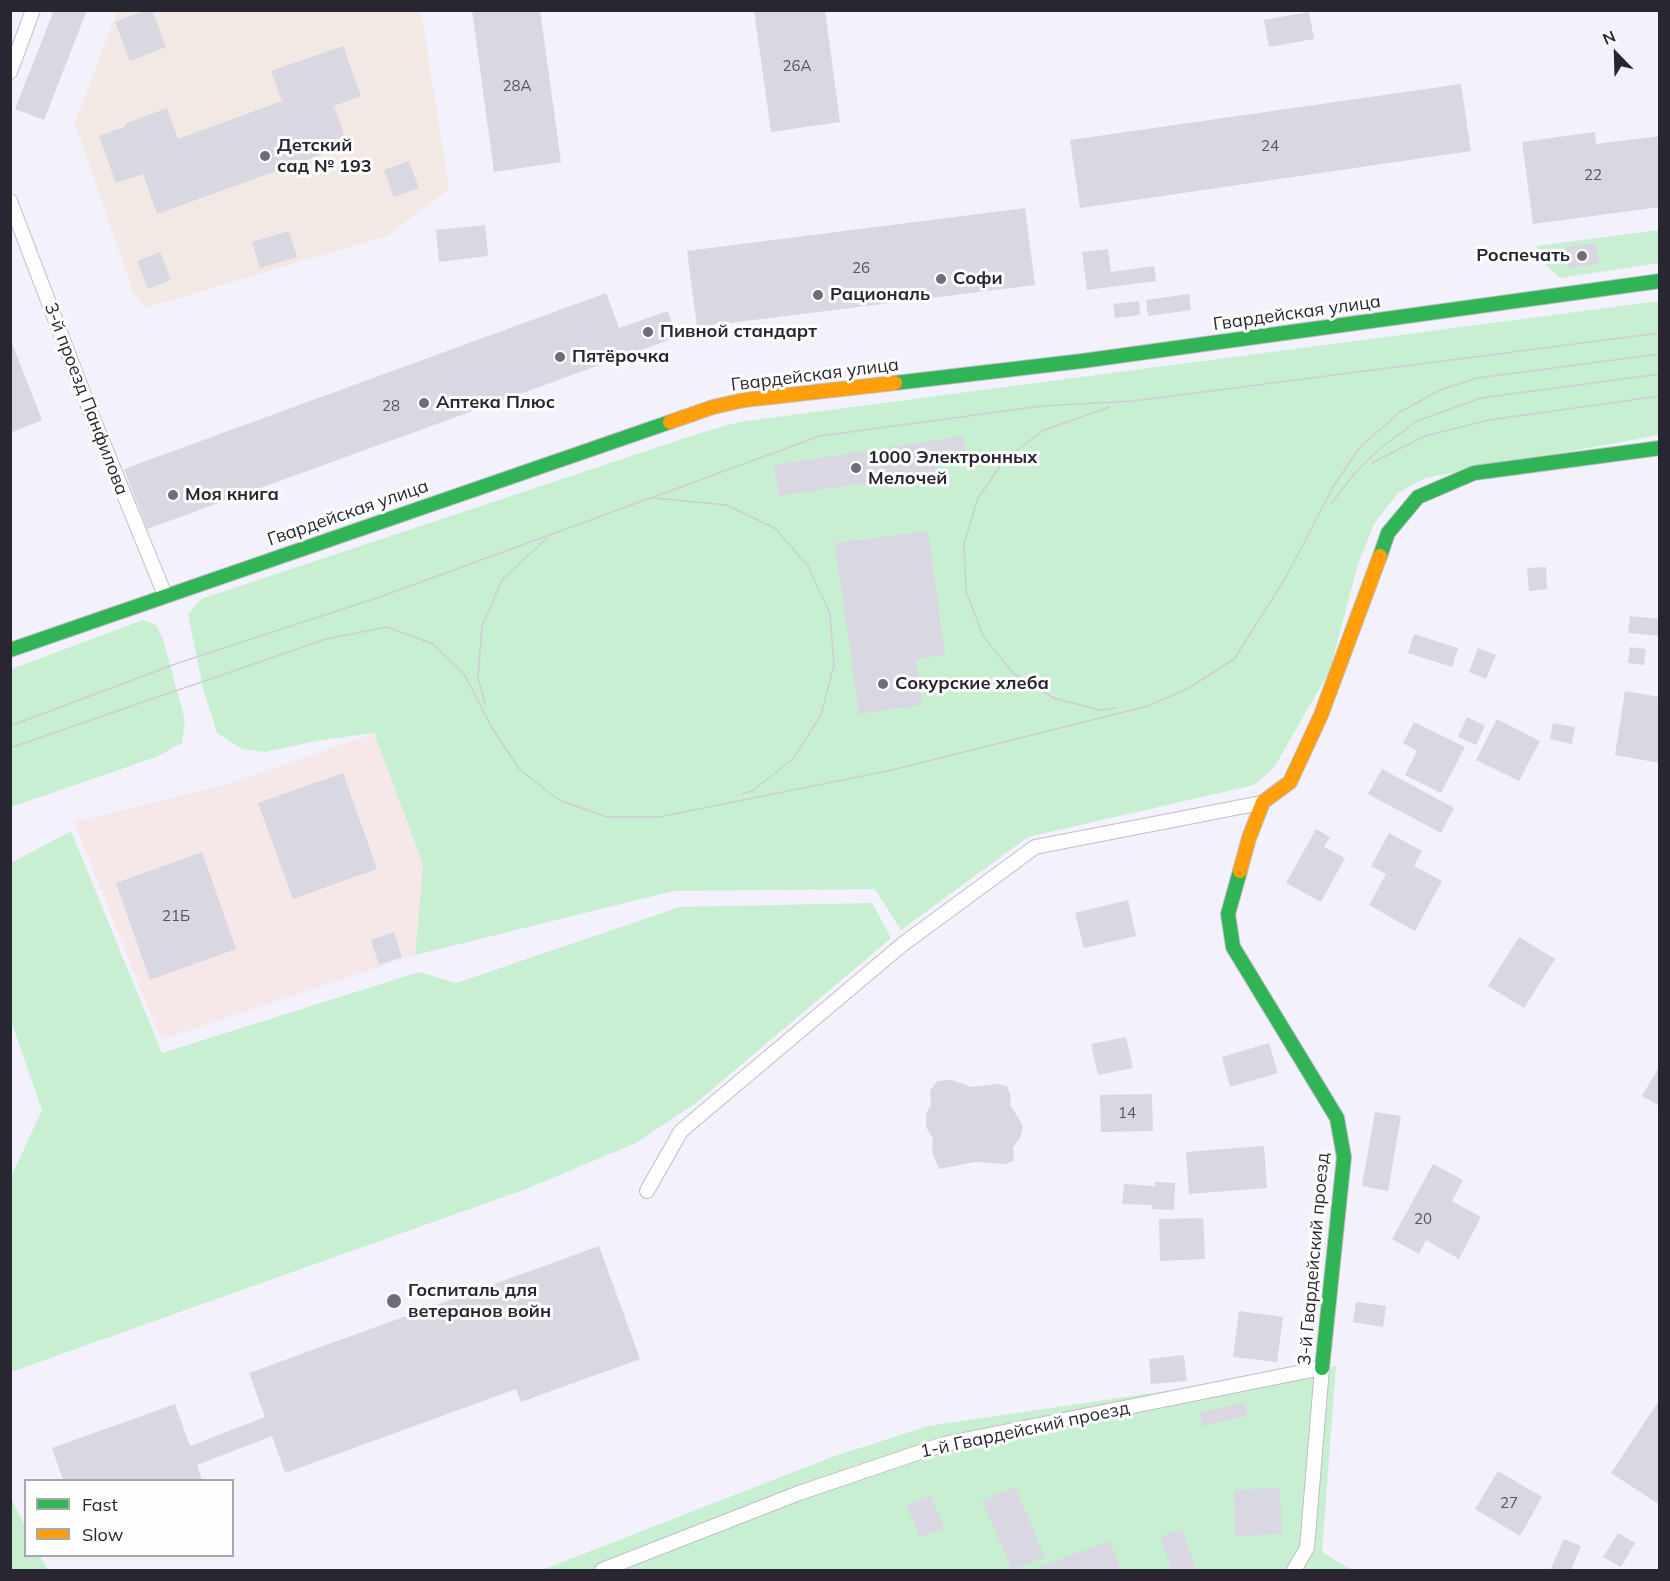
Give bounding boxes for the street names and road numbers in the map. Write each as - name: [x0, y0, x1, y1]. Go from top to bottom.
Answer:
- street label: Гвардейская улица: [1212, 291, 1382, 335]
- street label: 3-й проезд Панфилова: [39, 300, 133, 498]
- street label: Гвардейская улица: [730, 354, 900, 396]
- street label: Гвардейская улица: [265, 475, 431, 551]
- street label: 3-й Гвардейский проезд: [1294, 1152, 1334, 1366]
- street label: 1-й Гвардейский проезд: [918, 1397, 1132, 1463]

